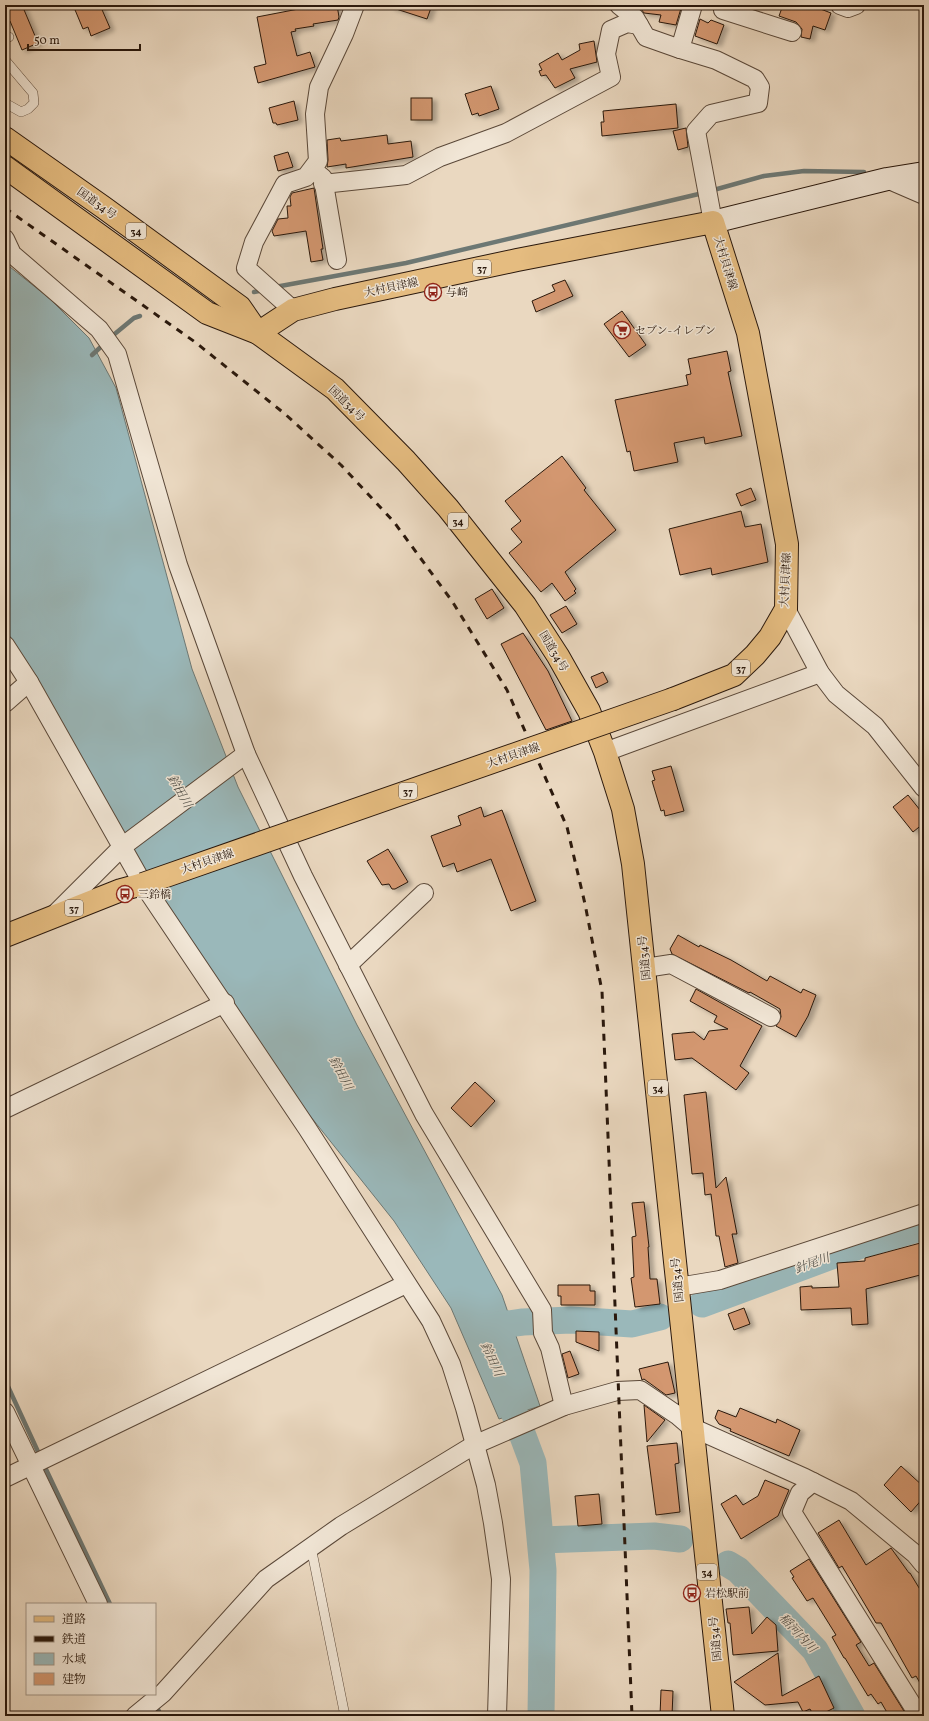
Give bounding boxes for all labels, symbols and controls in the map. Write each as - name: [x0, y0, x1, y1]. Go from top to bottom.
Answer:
- scale bar: [28, 26, 140, 52]
- text: 50 m: [34, 33, 60, 49]
- street label: 国道34号: [73, 185, 119, 223]
- road number: 34: [126, 223, 146, 239]
- street label: 大村貝津線: [709, 235, 740, 292]
- road number: 37: [473, 260, 491, 276]
- street label: 大村貝津線: [363, 275, 420, 302]
- bus stop icon: 与崎: [423, 282, 443, 302]
- place label: 与崎: [446, 286, 468, 301]
- supermarket icon: セブン-イレブン: [612, 320, 632, 340]
- place label: セブン-イレブン: [635, 324, 716, 339]
- street label: 国道34号: [324, 383, 367, 425]
- road number: 34: [448, 513, 468, 529]
- street label: 大村貝津線: [778, 552, 795, 608]
- street label: 国道34号: [535, 629, 571, 675]
- road number: 37: [732, 660, 750, 676]
- street label: 大村貝津線: [485, 740, 542, 772]
- water label: 鈴田川: [163, 772, 196, 813]
- road number: 37: [399, 783, 417, 799]
- street label: 大村貝津線: [179, 846, 236, 878]
- bus stop icon: 三鈴橋: [115, 884, 135, 904]
- place label: 三鈴橋: [138, 888, 171, 903]
- road number: 37: [65, 900, 83, 916]
- street label: 国道34号: [636, 935, 655, 981]
- water label: 鈴田川: [325, 1054, 357, 1095]
- road number: 34: [648, 1080, 668, 1096]
- water label: 針尾川: [793, 1250, 834, 1278]
- street label: 国道34号: [669, 1257, 688, 1303]
- water label: 鈴田川: [476, 1340, 507, 1381]
- road number: 34: [697, 1564, 717, 1580]
- bus stop icon: 岩松駅前: [682, 1583, 702, 1603]
- place label: 岩松駅前: [705, 1587, 749, 1602]
- legend: [26, 1603, 156, 1695]
- water label: 稲河内川: [775, 1611, 821, 1658]
- text: 道路: [62, 1612, 86, 1628]
- street label: 国道34号: [707, 1616, 726, 1662]
- text: 鉄道: [61, 1632, 86, 1648]
- text: 水域: [62, 1652, 86, 1668]
- text: 建物: [62, 1672, 86, 1688]

